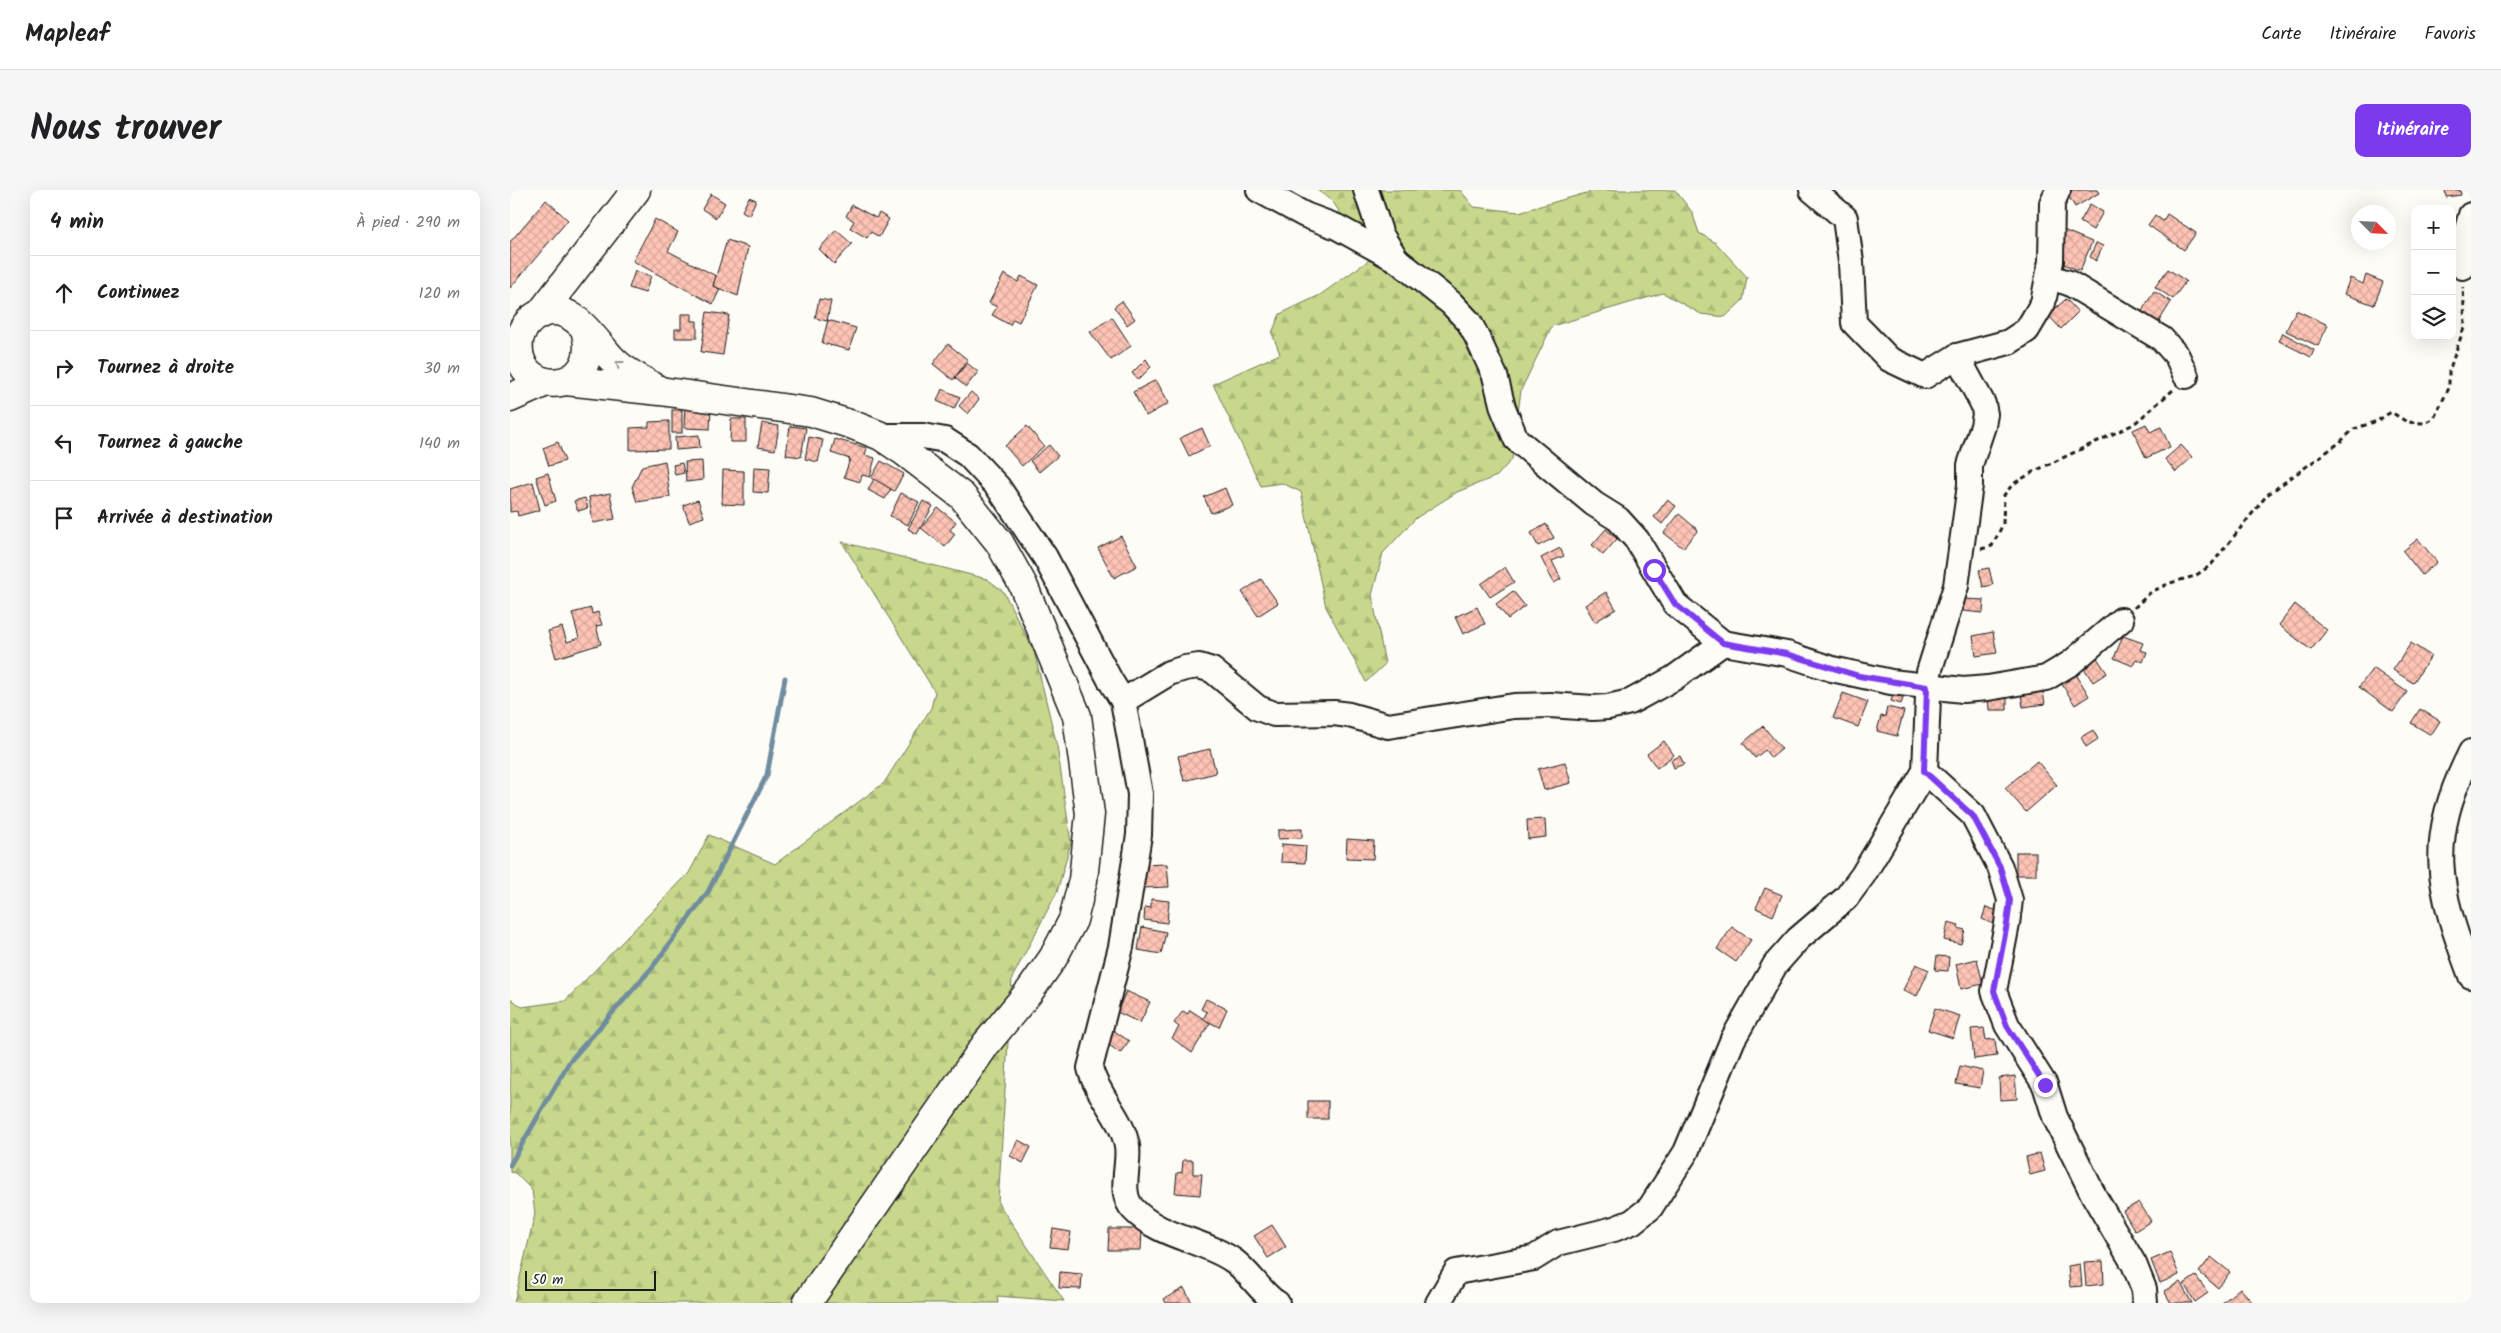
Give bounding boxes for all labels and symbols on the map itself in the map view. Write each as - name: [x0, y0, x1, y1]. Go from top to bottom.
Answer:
- north arrow: [2351, 205, 2396, 250]
- one-way arrow: [616, 362, 625, 370]
- route start: [1643, 559, 1666, 582]
- route end: [2034, 1074, 2057, 1097]
- scale bar: [525, 1268, 656, 1291]

